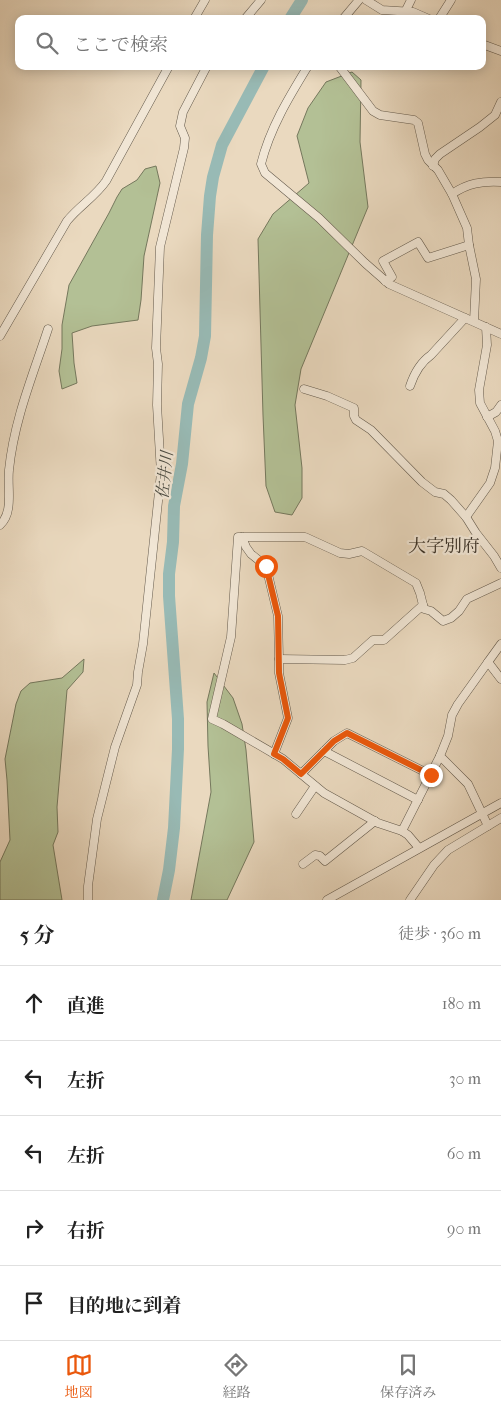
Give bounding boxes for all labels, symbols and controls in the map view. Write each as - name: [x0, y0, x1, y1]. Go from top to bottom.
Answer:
- search box: [15, 15, 486, 70]
- icon: search: [33, 29, 61, 57]
- text: ここで検索: [73, 34, 168, 56]
- water label: 佐井川: [153, 448, 177, 500]
- district label: 大字別府: [408, 536, 480, 557]
- route start: [255, 555, 278, 578]
- route end: [420, 764, 443, 787]
- text: 5 分: [20, 923, 55, 947]
- text: 徒歩 · 360 m: [398, 924, 481, 943]
- icon: ahead: [20, 989, 48, 1017]
- text: 180 m: [442, 994, 481, 1013]
- text: 直進: [67, 995, 105, 1017]
- icon: left: [20, 1064, 48, 1092]
- text: 30 m: [449, 1069, 481, 1088]
- text: 左折: [67, 1070, 105, 1092]
- icon: left: [20, 1139, 48, 1167]
- text: 60 m: [447, 1144, 481, 1163]
- text: 左折: [67, 1145, 105, 1167]
- icon: right: [20, 1214, 48, 1242]
- text: 90 m: [447, 1219, 481, 1238]
- text: 右折: [67, 1220, 105, 1242]
- icon: arrive: [20, 1289, 48, 1317]
- text: 目的地に到着: [67, 1295, 181, 1317]
- tab: 地図: [65, 1351, 93, 1401]
- tab: 経路: [222, 1351, 250, 1401]
- tab: 保存済み: [380, 1351, 436, 1401]

